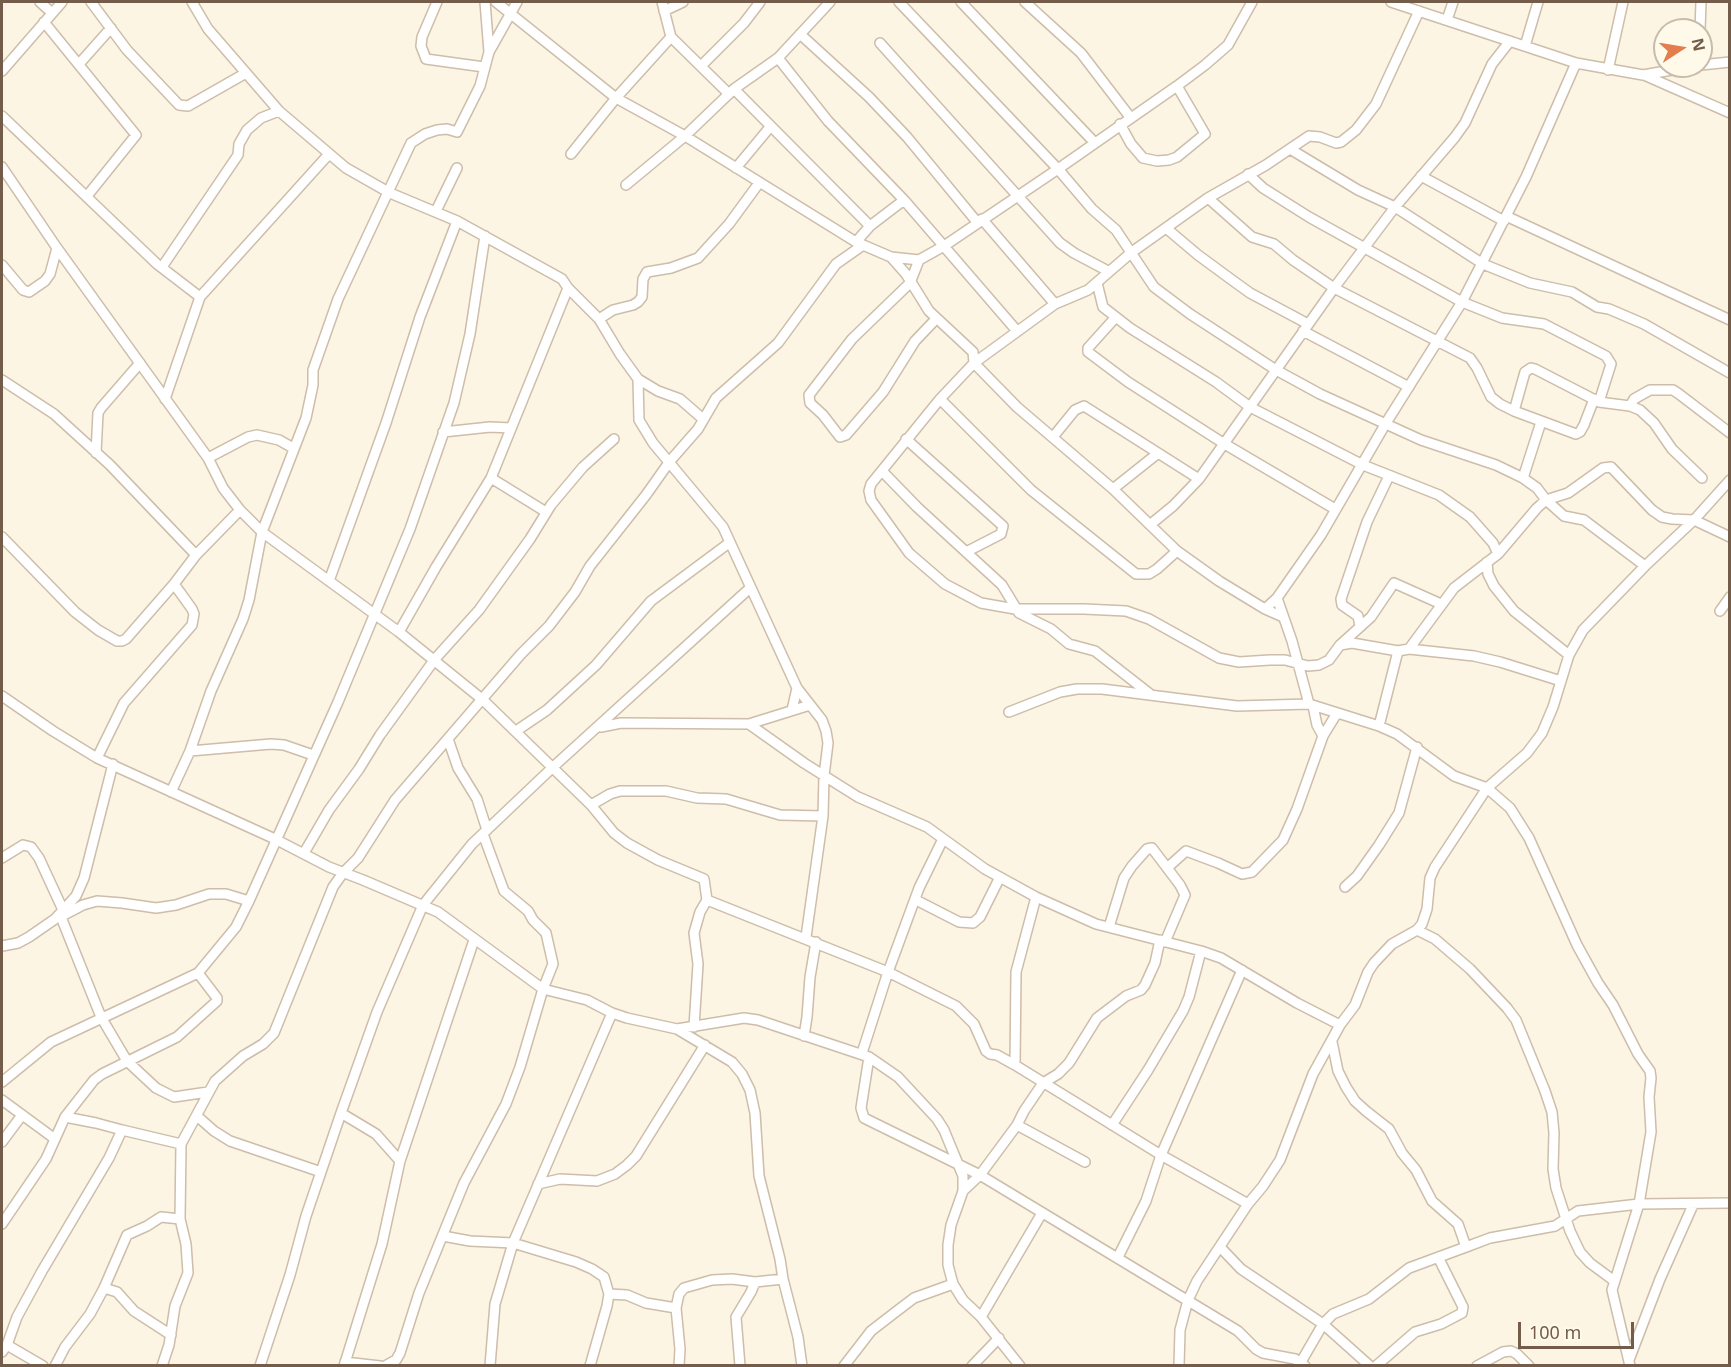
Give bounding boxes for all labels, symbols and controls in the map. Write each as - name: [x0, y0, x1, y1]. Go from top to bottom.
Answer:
- north arrow: [1653, 18, 1713, 78]
- text: N: [1687, 36, 1711, 53]
- scale bar: [1521, 1310, 1636, 1348]
- text: 100 m: [1529, 1320, 1581, 1344]

